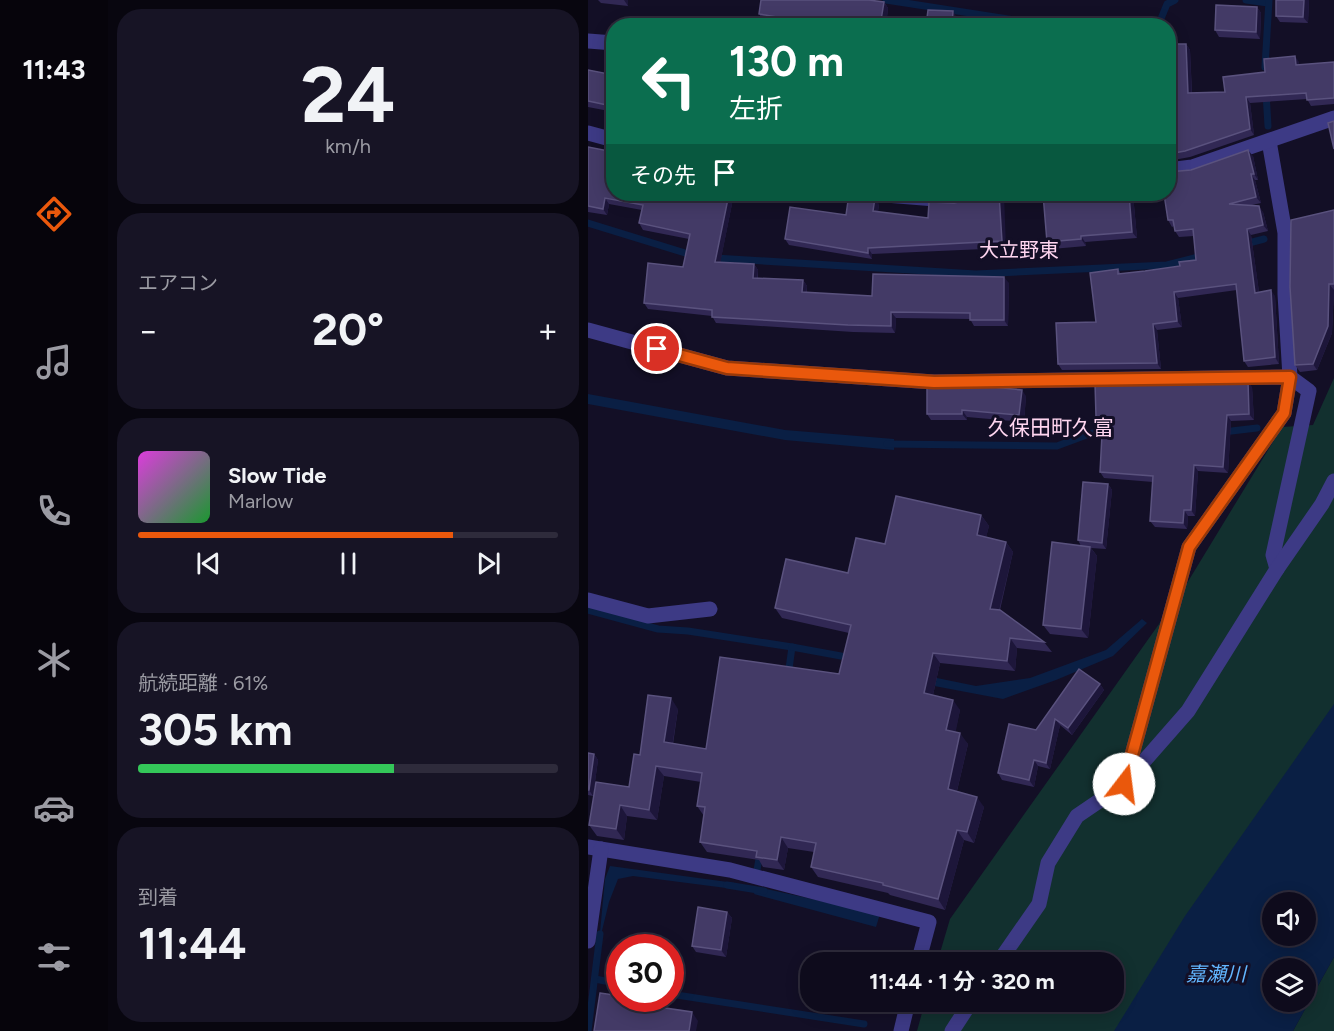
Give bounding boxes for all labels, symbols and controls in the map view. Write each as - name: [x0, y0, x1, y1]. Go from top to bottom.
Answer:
- text: 130 m: [729, 36, 844, 87]
- icon: left: [630, 42, 708, 120]
- text: 24: [301, 48, 395, 142]
- text: 11:43: [22, 53, 86, 86]
- text: 左折: [729, 92, 783, 125]
- text: km/h: [325, 134, 371, 158]
- icon: arrive: [708, 156, 741, 189]
- text: その先: [630, 162, 696, 189]
- icon: directions: [33, 193, 75, 235]
- district label: 大立野東: [979, 238, 1059, 262]
- text: エアコン: [138, 271, 218, 295]
- text: 20°: [312, 302, 384, 356]
- text: −: [138, 311, 159, 350]
- text: +: [537, 311, 558, 350]
- pin: [631, 323, 682, 374]
- icon: arrive: [640, 332, 673, 365]
- icon: music: [33, 341, 75, 383]
- district label: 久保田町久富: [988, 415, 1114, 440]
- text: Slow Tide: [228, 462, 327, 489]
- text: Marlow: [228, 489, 293, 513]
- icon: phone: [33, 490, 75, 532]
- icon: previous: [192, 547, 225, 580]
- icon: pause: [332, 547, 365, 580]
- icon: next: [472, 547, 505, 580]
- icon: climate: [33, 639, 75, 681]
- text: 航続距離 · 61%: [138, 671, 268, 695]
- text: 305 km: [138, 702, 293, 756]
- position arrow: [1092, 752, 1156, 816]
- icon: car: [33, 787, 75, 829]
- text: 到着: [138, 885, 178, 909]
- map controls: [1262, 892, 1316, 1012]
- button: sound: [1262, 892, 1316, 946]
- text: 11:44: [138, 916, 247, 970]
- speed limit sign: 30: [606, 934, 684, 1012]
- icon: filters: [33, 936, 75, 978]
- button: layers: [1262, 958, 1316, 1012]
- water label: 嘉瀬川: [1186, 962, 1248, 986]
- text: 11:44 · 1 分 · 320 m: [869, 968, 1055, 995]

